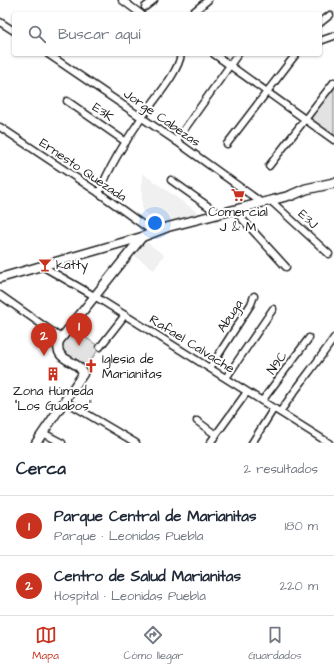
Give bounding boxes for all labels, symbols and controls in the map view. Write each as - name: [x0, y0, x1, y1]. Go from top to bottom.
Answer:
- search box: [12, 12, 322, 56]
- icon: search: [26, 23, 48, 45]
- text: Buscar aquí: [58, 24, 140, 45]
- street label: Jorge Cabezas: [119, 85, 204, 152]
- street label: E3K: [89, 98, 117, 126]
- street label: Ernesto Quezada: [36, 134, 131, 206]
- supermarket icon: Comercial J & M: [230, 187, 246, 203]
- place label: Comercial J & M: [208, 203, 268, 236]
- street label: E3J: [294, 205, 322, 233]
- your location: [145, 213, 165, 233]
- place label: katty: [56, 256, 88, 275]
- bar icon: katty: [37, 257, 53, 273]
- street label: Abuga: [213, 296, 248, 336]
- street label: Rafael Calvache: [146, 311, 238, 377]
- pin: 1: [66, 313, 92, 346]
- pin: 2: [31, 323, 57, 356]
- street label: N9C: [262, 348, 292, 378]
- place label: Iglesia de Marianitas: [102, 350, 162, 383]
- church icon: Iglesia de Marianitas: [83, 358, 99, 374]
- building icon: Zona Húmeda "Los Guabos": [45, 366, 61, 382]
- place label: Zona Húmeda "Los Guabos": [13, 382, 94, 415]
- text: Cerca: [16, 457, 66, 481]
- text: 2 resultados: [244, 460, 318, 478]
- text: Parque Central de Marianitas: [54, 506, 257, 527]
- text: 1: [28, 517, 30, 535]
- text: 180 m: [284, 517, 318, 535]
- text: Parque · Leonidas Puebla: [54, 527, 203, 545]
- text: Centro de Salud Marianitas: [54, 566, 241, 587]
- text: 2: [25, 577, 33, 595]
- text: 220 m: [280, 577, 318, 595]
- text: Hospital · Leonidas Puebla: [54, 587, 206, 605]
- tab: Mapa: [32, 624, 59, 663]
- tab: Cómo llegar: [124, 624, 183, 663]
- tab: Guardados: [248, 624, 302, 663]

